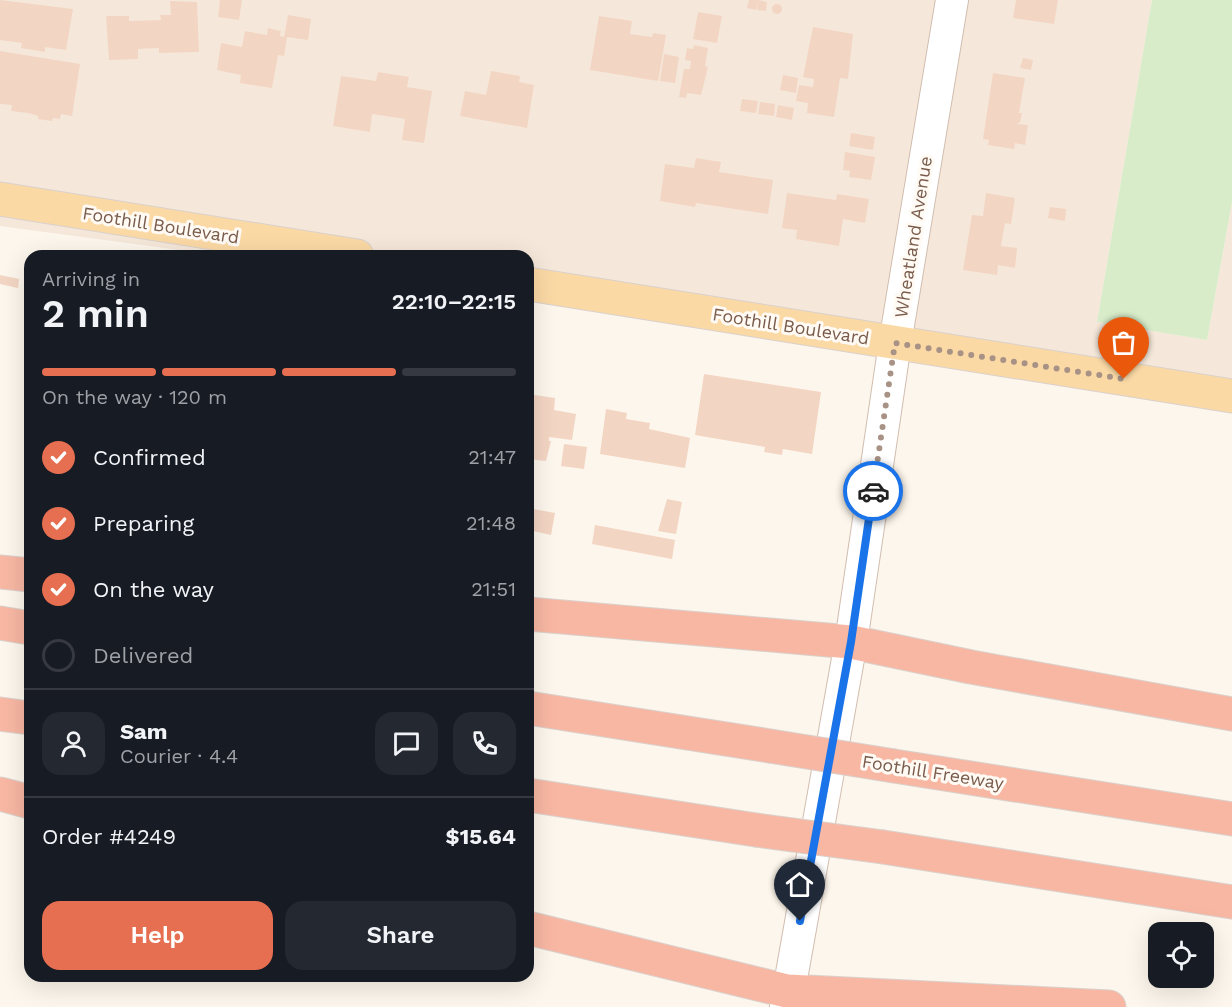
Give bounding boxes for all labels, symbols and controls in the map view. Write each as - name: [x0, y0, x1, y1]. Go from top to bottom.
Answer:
- street label: Wheatland Avenue: [890, 155, 936, 319]
- street label: Foothill Boulevard: [81, 202, 241, 248]
- text: Arriving in: [42, 267, 140, 291]
- text: 22:10–22:15: [392, 289, 516, 314]
- text: 2 min: [42, 291, 149, 336]
- street label: Foothill Boulevard: [711, 303, 871, 349]
- pin: [1098, 317, 1149, 379]
- icon: bag: [1107, 326, 1140, 359]
- text: On the way · 120 m: [42, 385, 227, 409]
- icon: check: [42, 441, 75, 474]
- text: Confirmed: [93, 445, 206, 470]
- text: 21:47: [468, 445, 516, 469]
- courier: [843, 461, 903, 521]
- icon: car: [857, 475, 890, 508]
- icon: check: [42, 507, 75, 540]
- text: Preparing: [93, 511, 194, 536]
- text: 21:48: [466, 511, 516, 535]
- icon: check: [42, 573, 75, 606]
- text: On the way: [93, 577, 214, 602]
- text: 21:51: [471, 577, 516, 601]
- text: Delivered: [93, 643, 193, 668]
- button: person: [42, 712, 105, 775]
- button: chat: [375, 712, 438, 775]
- button: phone: [453, 712, 516, 775]
- text: Sam: [120, 719, 168, 744]
- text: Courier · 4.4: [120, 744, 238, 768]
- street label: Foothill Freeway: [861, 750, 1006, 794]
- text: Order #4249: [42, 824, 176, 849]
- text: $15.64: [446, 824, 516, 849]
- pin: [774, 859, 825, 921]
- icon: home: [783, 868, 816, 901]
- button: Help: [42, 901, 273, 970]
- button: Share: [285, 901, 516, 970]
- map controls: [1148, 922, 1214, 988]
- button: locate: [1148, 922, 1214, 988]

